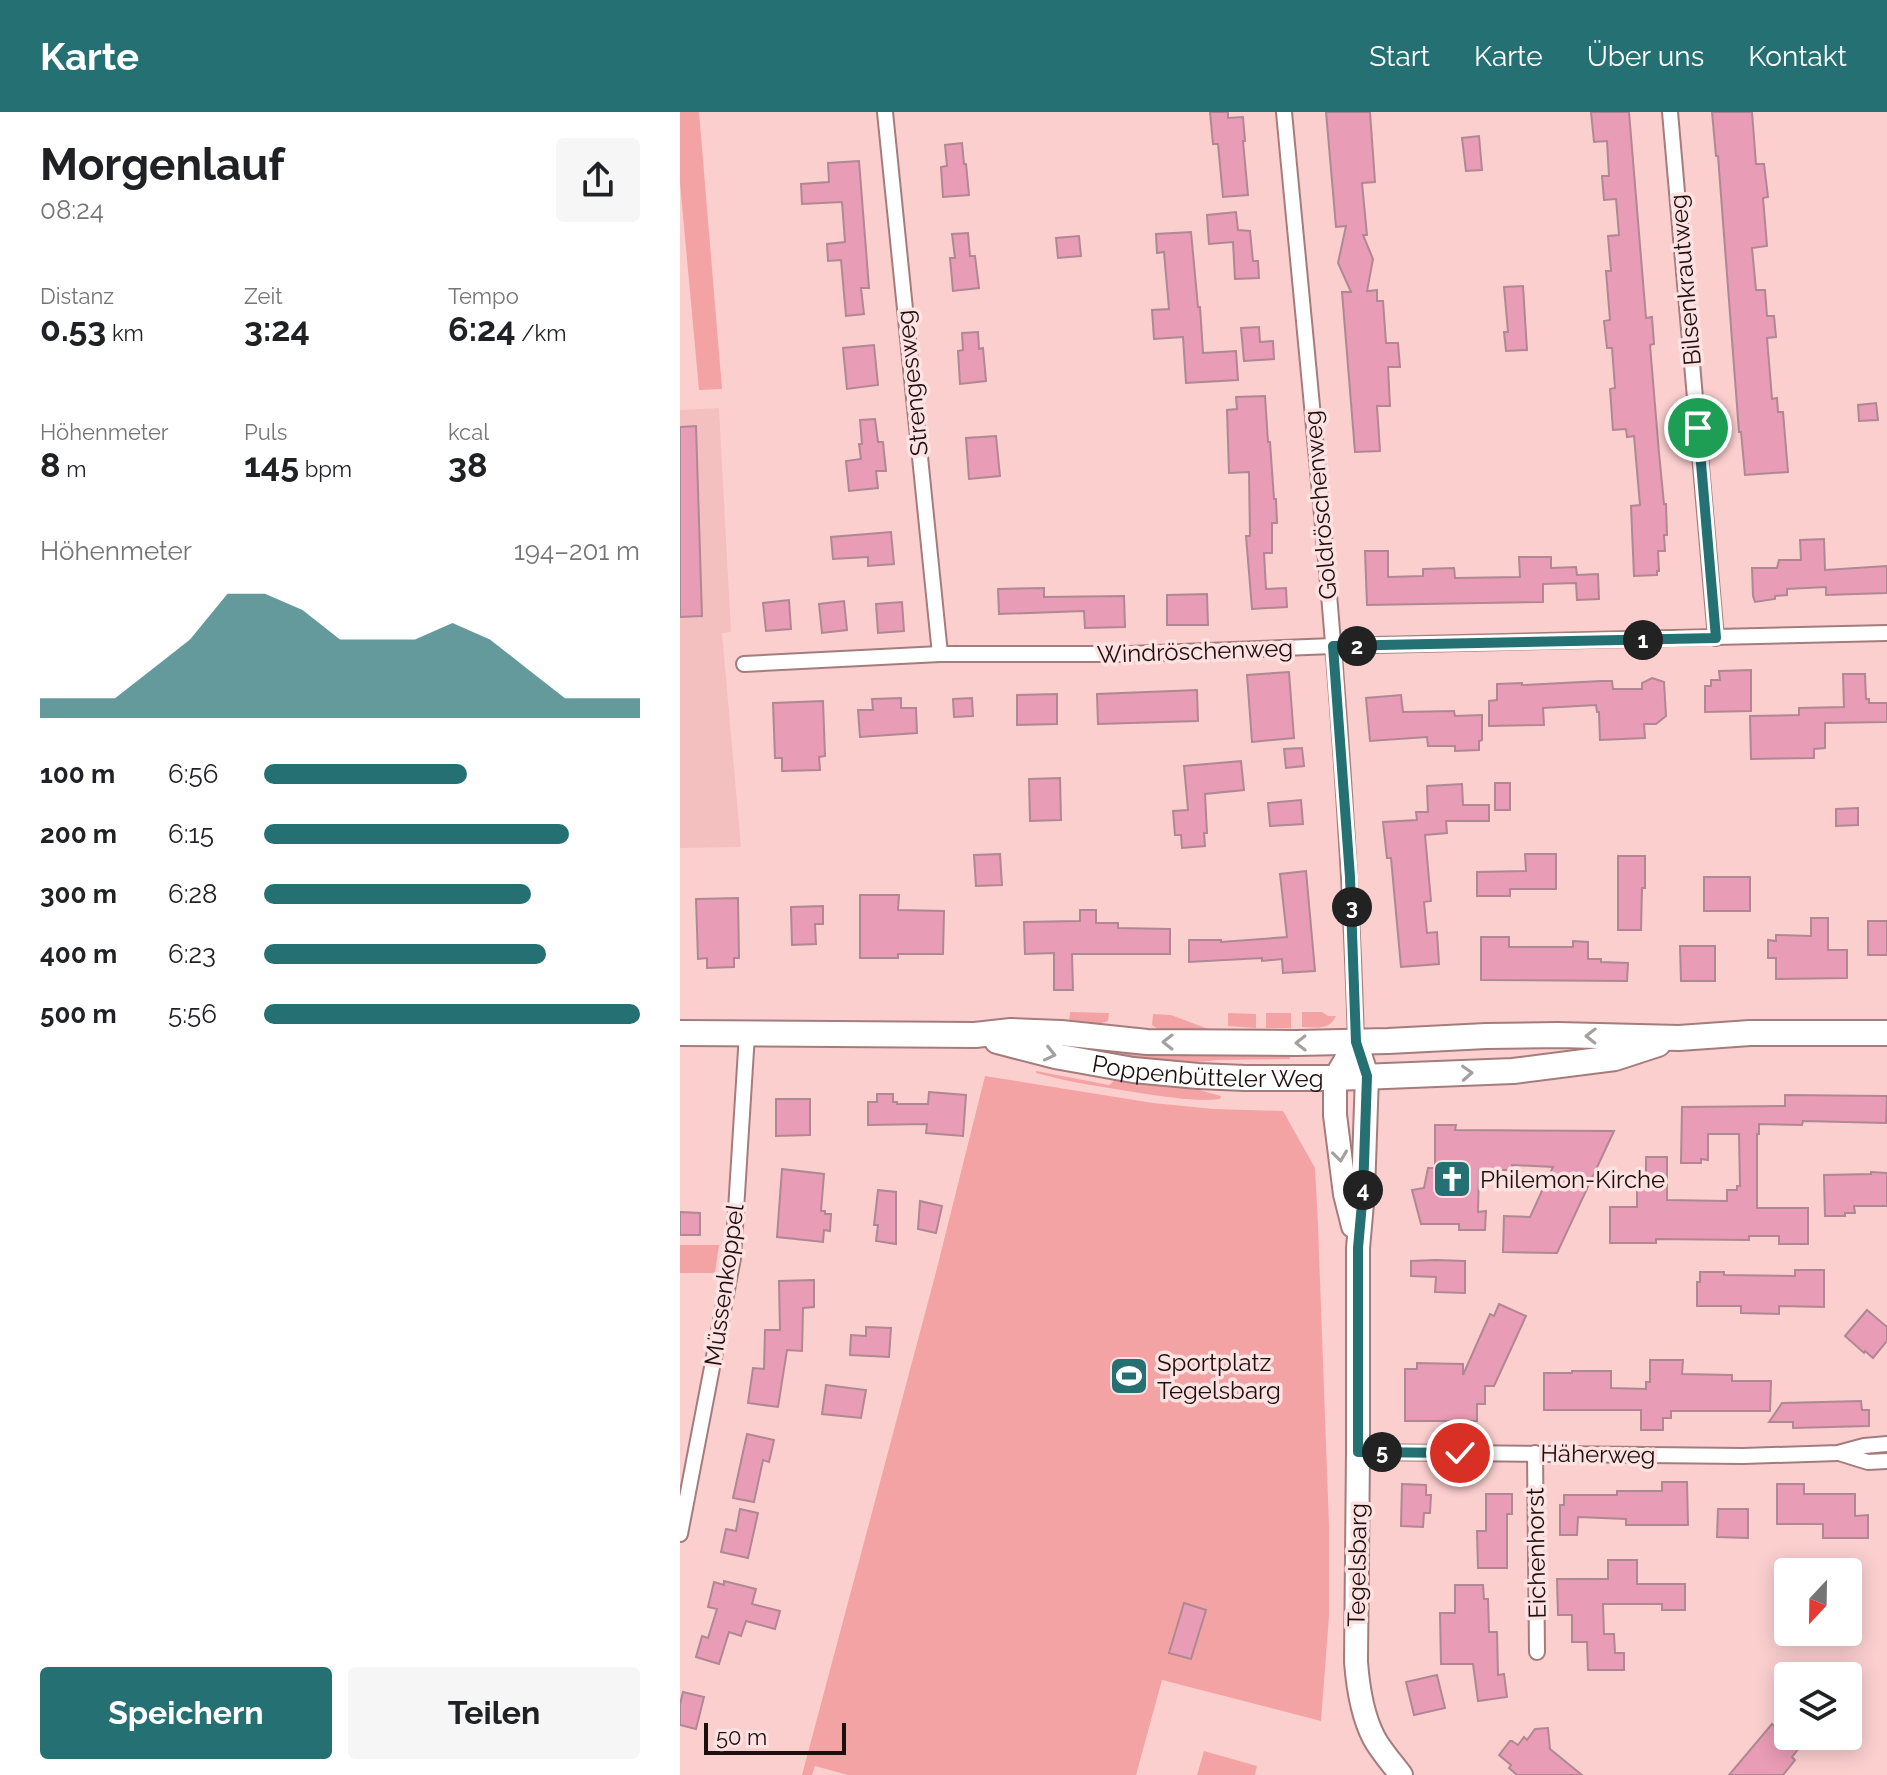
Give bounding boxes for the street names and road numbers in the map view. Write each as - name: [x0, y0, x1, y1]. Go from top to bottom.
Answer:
- street label: Bilsenkrautweg: [1663, 193, 1707, 367]
- street label: Strengesweg: [890, 308, 934, 458]
- street label: Goldröschenweg: [1297, 409, 1343, 601]
- street label: Windröschenweg: [1096, 633, 1294, 669]
- street label: Poppenbütteler Weg: [1090, 1048, 1324, 1093]
- street label: Müssenkoppel: [698, 1202, 750, 1368]
- street label: Häherweg: [1540, 1438, 1656, 1470]
- street label: Eichenhorst: [1520, 1487, 1552, 1619]
- street label: Tegelsbarg: [1341, 1503, 1373, 1627]

